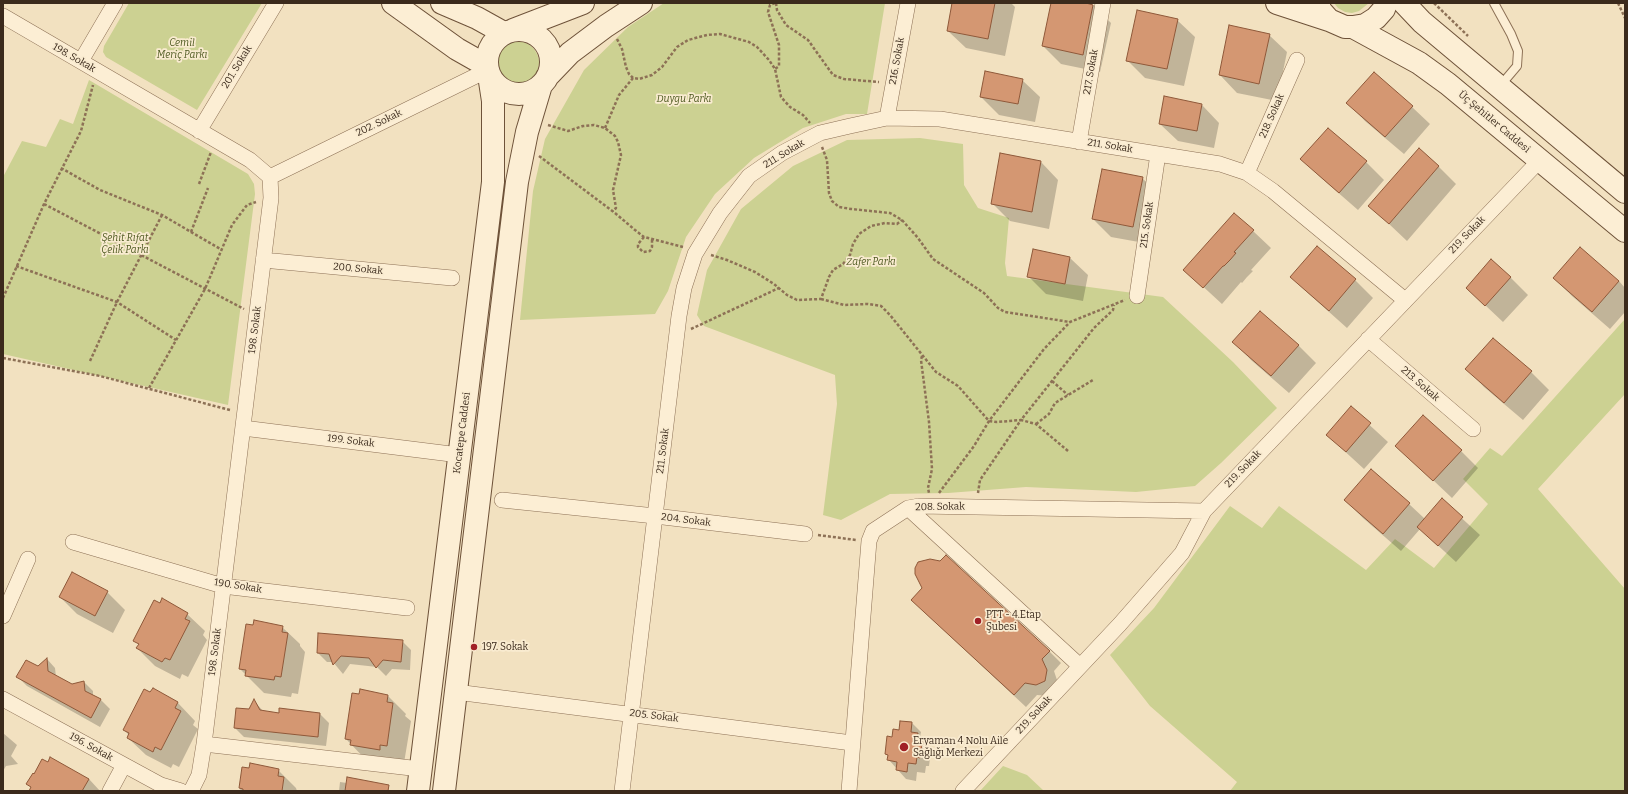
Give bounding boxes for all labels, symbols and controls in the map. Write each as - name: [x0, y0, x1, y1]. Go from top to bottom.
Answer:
- park label: Cemil Meriç Parkı: [157, 37, 207, 60]
- street label: 216. Sokak: [887, 37, 907, 85]
- street label: 198. Sokak: [50, 41, 98, 75]
- street label: 201. Sokak: [219, 43, 255, 91]
- street label: 217. Sokak: [1081, 48, 1101, 96]
- street label: Üç Şehitler Caddesi: [1456, 88, 1532, 156]
- street label: 218. Sokak: [1257, 92, 1287, 140]
- park label: Duygu Parkı: [657, 93, 711, 105]
- street label: 202. Sokak: [354, 107, 404, 139]
- street label: 211. Sokak: [1086, 136, 1134, 156]
- street label: 211. Sokak: [761, 137, 807, 171]
- street label: 215. Sokak: [1138, 201, 1156, 249]
- street label: 219. Sokak: [1446, 214, 1488, 256]
- park label: Şehit Rıfat Çelik Parkı: [101, 232, 149, 256]
- park label: Zafer Parkı: [846, 256, 896, 268]
- street label: 200. Sokak: [333, 261, 383, 277]
- street label: 198. Sokak: [246, 306, 264, 354]
- street label: 213. Sokak: [1398, 364, 1442, 404]
- street label: Kocatepe Caddesi: [451, 392, 473, 474]
- street label: 211. Sokak: [654, 428, 672, 474]
- street label: 199. Sokak: [327, 432, 375, 450]
- street label: 219. Sokak: [1222, 448, 1264, 490]
- street label: 208. Sokak: [915, 501, 965, 513]
- street label: 204. Sokak: [660, 511, 712, 529]
- street label: 190. Sokak: [213, 576, 263, 596]
- place label: PTT - 4.Etap Şubesi: [986, 609, 1041, 632]
- marker: PTT - 4.Etap Şubesi: [973, 616, 983, 626]
- street label: 198. Sokak: [206, 628, 224, 676]
- place label: 197. Sokak: [482, 641, 528, 653]
- marker: 197. Sokak: [469, 642, 479, 652]
- street label: 219. Sokak: [1014, 694, 1054, 736]
- street label: 205. Sokak: [629, 707, 679, 725]
- street label: 196. Sokak: [67, 730, 115, 764]
- place label: Eryaman 4 Nolu Aile Sağlığı Merkezi: [913, 735, 1008, 758]
- marker: Eryaman 4 Nolu Aile Sağlığı Merkezi: [898, 741, 910, 753]

